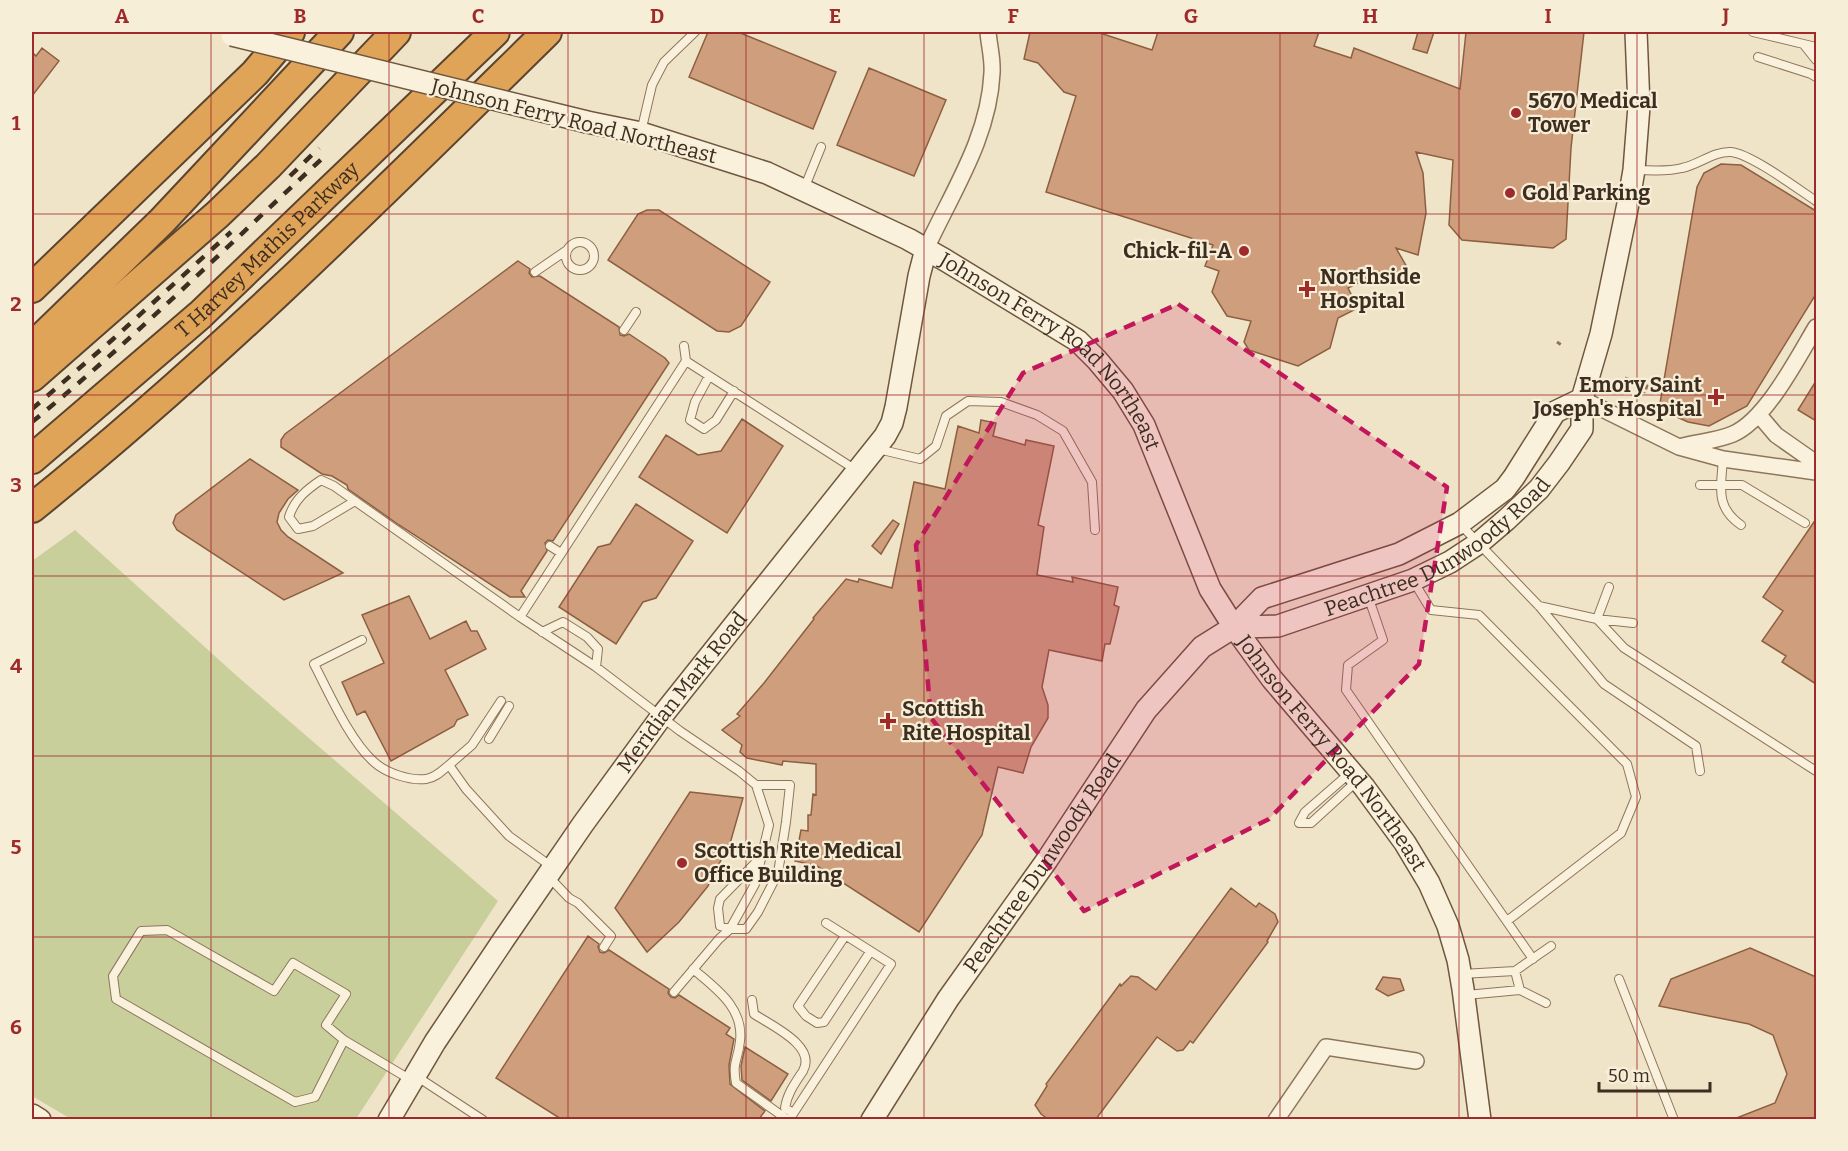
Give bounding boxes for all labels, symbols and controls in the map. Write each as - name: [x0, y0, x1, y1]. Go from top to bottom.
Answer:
- text: A: [115, 4, 130, 28]
- text: B: [294, 4, 307, 28]
- text: C: [472, 4, 484, 28]
- text: D: [650, 4, 664, 28]
- text: E: [829, 4, 841, 28]
- text: F: [1007, 4, 1019, 28]
- text: G: [1184, 4, 1198, 28]
- text: H: [1362, 4, 1378, 28]
- text: I: [1544, 4, 1552, 28]
- text: J: [1722, 4, 1730, 28]
- street label: Johnson Ferry Road Northeast: [428, 73, 720, 169]
- place label: 5670 Medical Tower: [1528, 88, 1658, 138]
- marker: 5670 Medical Tower: [1509, 106, 1523, 120]
- text: 1: [12, 111, 21, 135]
- street label: T Harvey Mathis Parkway: [170, 156, 365, 343]
- place label: Gold Parking: [1522, 180, 1650, 206]
- marker: Gold Parking: [1503, 186, 1517, 200]
- place label: Chick-fil-A: [1123, 238, 1232, 264]
- marker: Chick-fil-A: [1237, 244, 1251, 258]
- street label: Johnson Ferry Road Northeast: [934, 246, 1166, 454]
- place label: Northside Hospital: [1320, 264, 1421, 314]
- marker: Northside Hospital: [1298, 280, 1316, 298]
- text: 2: [10, 292, 22, 316]
- place label: Emory Saint Joseph's Hospital: [1532, 372, 1703, 422]
- marker: Emory Saint Joseph's Hospital: [1707, 388, 1725, 406]
- street label: Peachtree Dunwoody Road: [1321, 472, 1556, 622]
- text: 3: [10, 473, 22, 497]
- street label: Meridian Mark Road: [612, 606, 753, 778]
- street label: Johnson Ferry Road Northeast: [1231, 629, 1432, 876]
- text: 4: [10, 654, 22, 678]
- place label: Scottish Rite Hospital: [902, 696, 1031, 746]
- marker: Scottish Rite Hospital: [879, 712, 897, 730]
- street label: Peachtree Dunwoody Road: [958, 749, 1127, 978]
- text: 5: [11, 835, 22, 859]
- place label: Scottish Rite Medical Office Building: [694, 838, 902, 888]
- marker: Scottish Rite Medical Office Building: [675, 856, 689, 870]
- text: 6: [10, 1015, 22, 1039]
- scale bar: [1599, 1055, 1710, 1093]
- text: 50 m: [1608, 1065, 1650, 1087]

